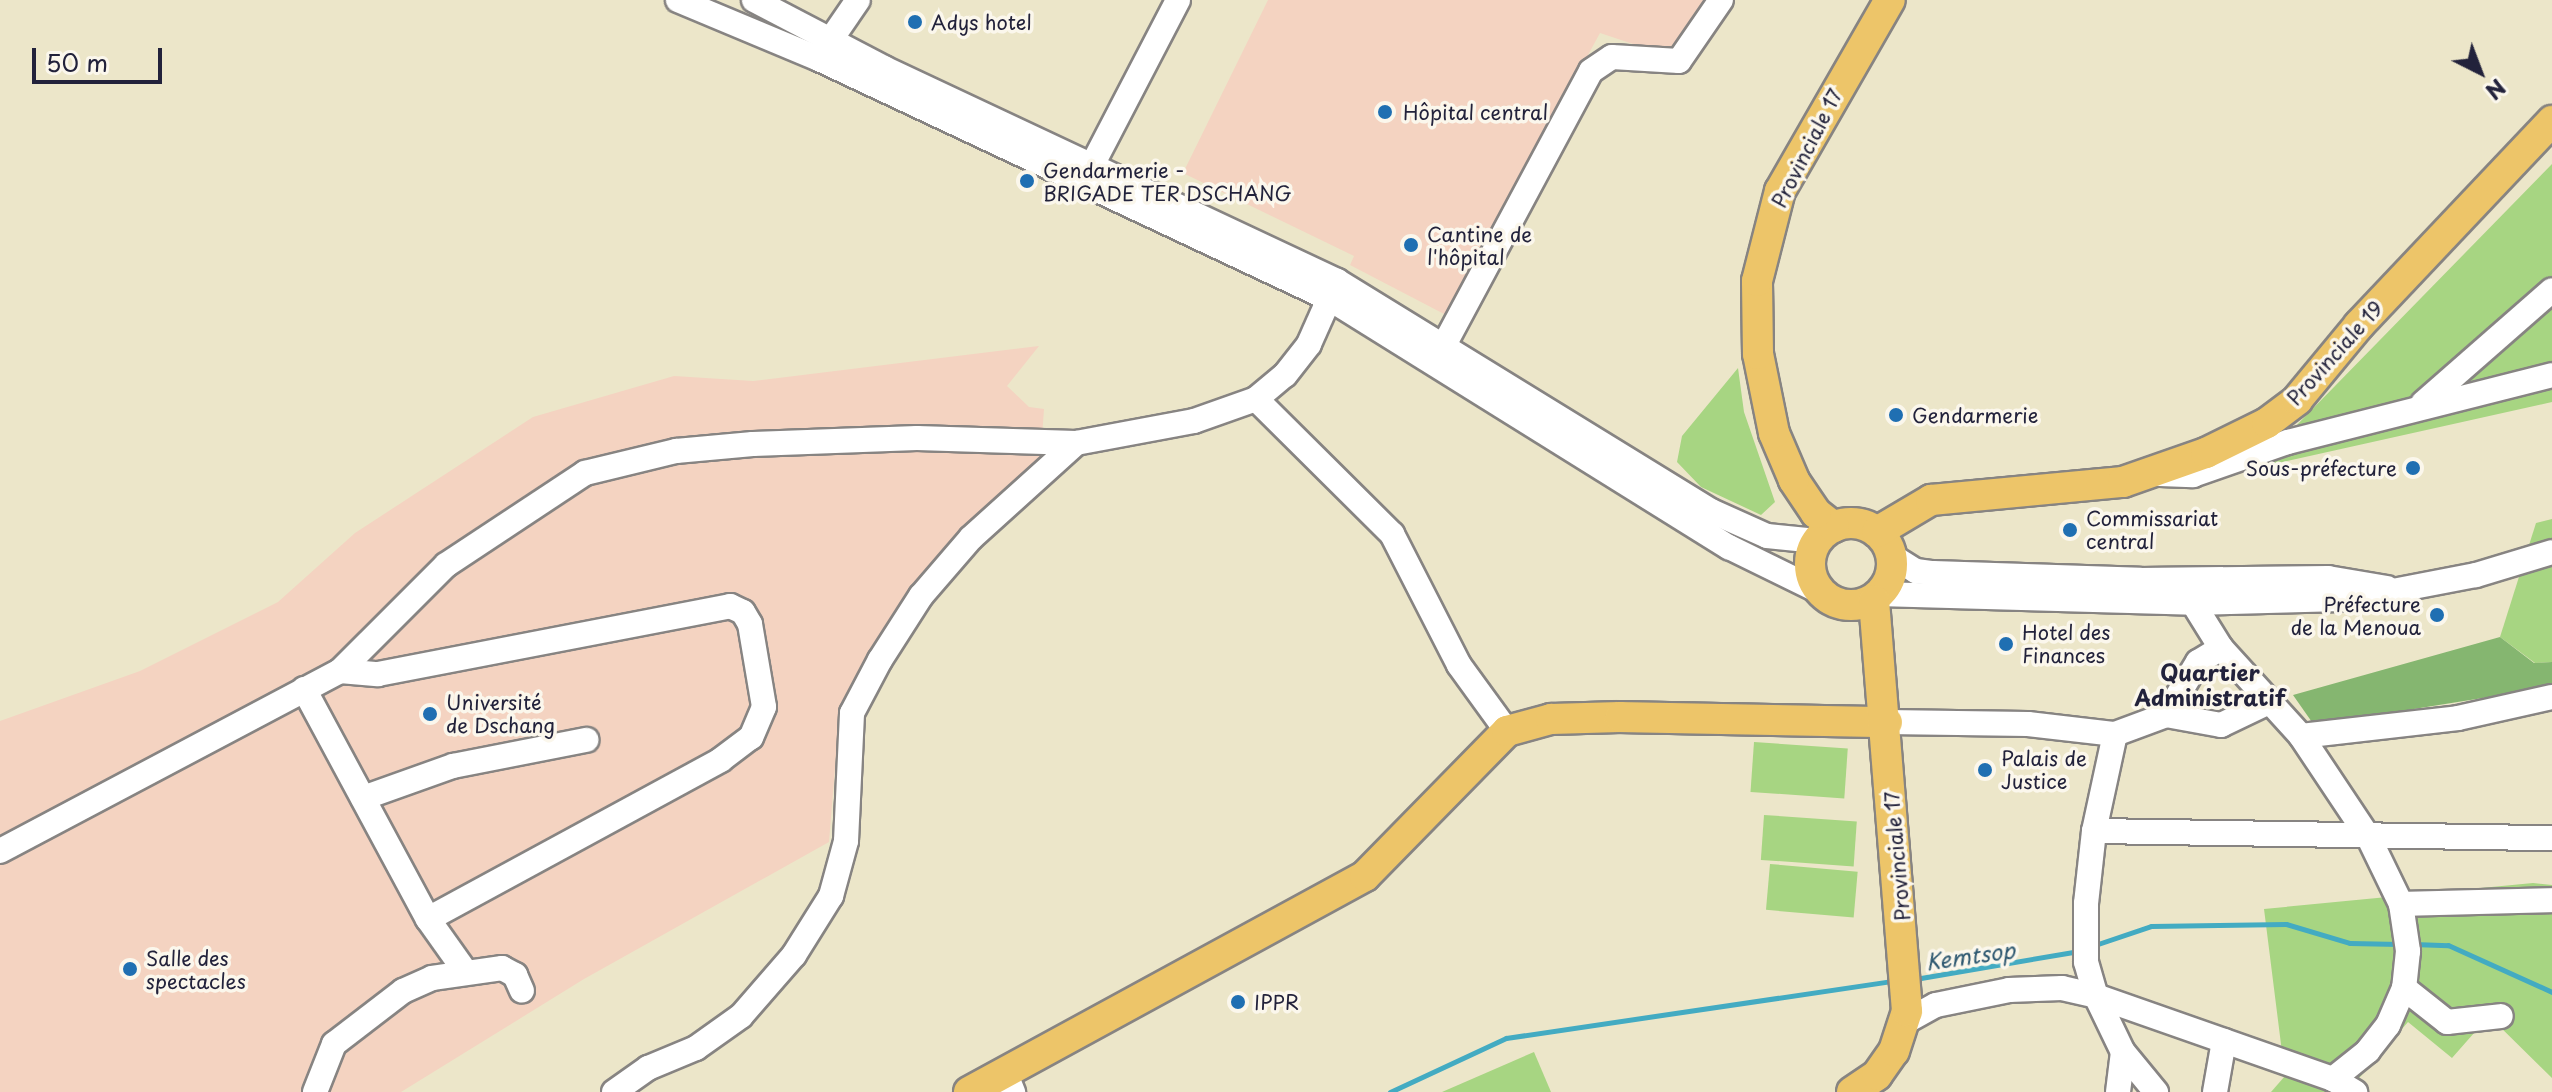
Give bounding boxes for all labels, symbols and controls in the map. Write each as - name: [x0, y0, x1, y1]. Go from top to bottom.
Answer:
- place label: Adys hotel: [931, 10, 1032, 34]
- marker: Adys hotel: [906, 13, 924, 31]
- scale bar: [36, 32, 166, 82]
- north arrow: [2440, 32, 2520, 112]
- text: 50 m: [46, 44, 108, 80]
- text: N: [2479, 72, 2514, 108]
- street label: Provinciale 17: [1767, 84, 1847, 212]
- place label: Hôpital central: [1403, 100, 1549, 124]
- marker: Hôpital central: [1374, 101, 1396, 123]
- place label: Gendarmerie - BRIGADE TER DSCHANG: [1043, 158, 1296, 205]
- marker: Gendarmerie - BRIGADE TER DSCHANG: [1018, 172, 1036, 190]
- place label: Cantine de l'hôpital: [1427, 222, 1532, 269]
- marker: Cantine de l'hôpital: [1402, 236, 1420, 254]
- street label: Provinciale 19: [2282, 296, 2388, 410]
- place label: Gendarmerie: [1912, 403, 2038, 427]
- marker: Gendarmerie: [1887, 406, 1905, 424]
- place label: Sous-préfecture: [2246, 456, 2397, 480]
- marker: Sous-préfecture: [2404, 459, 2422, 477]
- place label: Commissariat central: [2086, 506, 2218, 553]
- marker: Commissariat central: [2061, 521, 2079, 539]
- place label: Préfecture de la Menoua: [2290, 592, 2421, 639]
- marker: Préfecture de la Menoua: [2428, 606, 2446, 624]
- place label: Hotel des Finances: [2022, 620, 2111, 667]
- marker: Hotel des Finances: [1997, 635, 2015, 653]
- district label: Quartier Administratif: [2134, 658, 2286, 710]
- place label: Université de Dschang: [446, 690, 555, 737]
- marker: Université de Dschang: [421, 705, 439, 723]
- place label: Palais de Justice: [2001, 746, 2086, 793]
- marker: Palais de Justice: [1976, 761, 1994, 779]
- street label: Provinciale 17: [1879, 790, 1915, 922]
- water label: Kemtsop: [1924, 936, 2016, 974]
- place label: Salle des spectacles: [146, 946, 246, 993]
- marker: Salle des spectacles: [121, 960, 139, 978]
- place label: IPPR: [1254, 990, 1299, 1014]
- marker: IPPR: [1229, 993, 1247, 1011]

